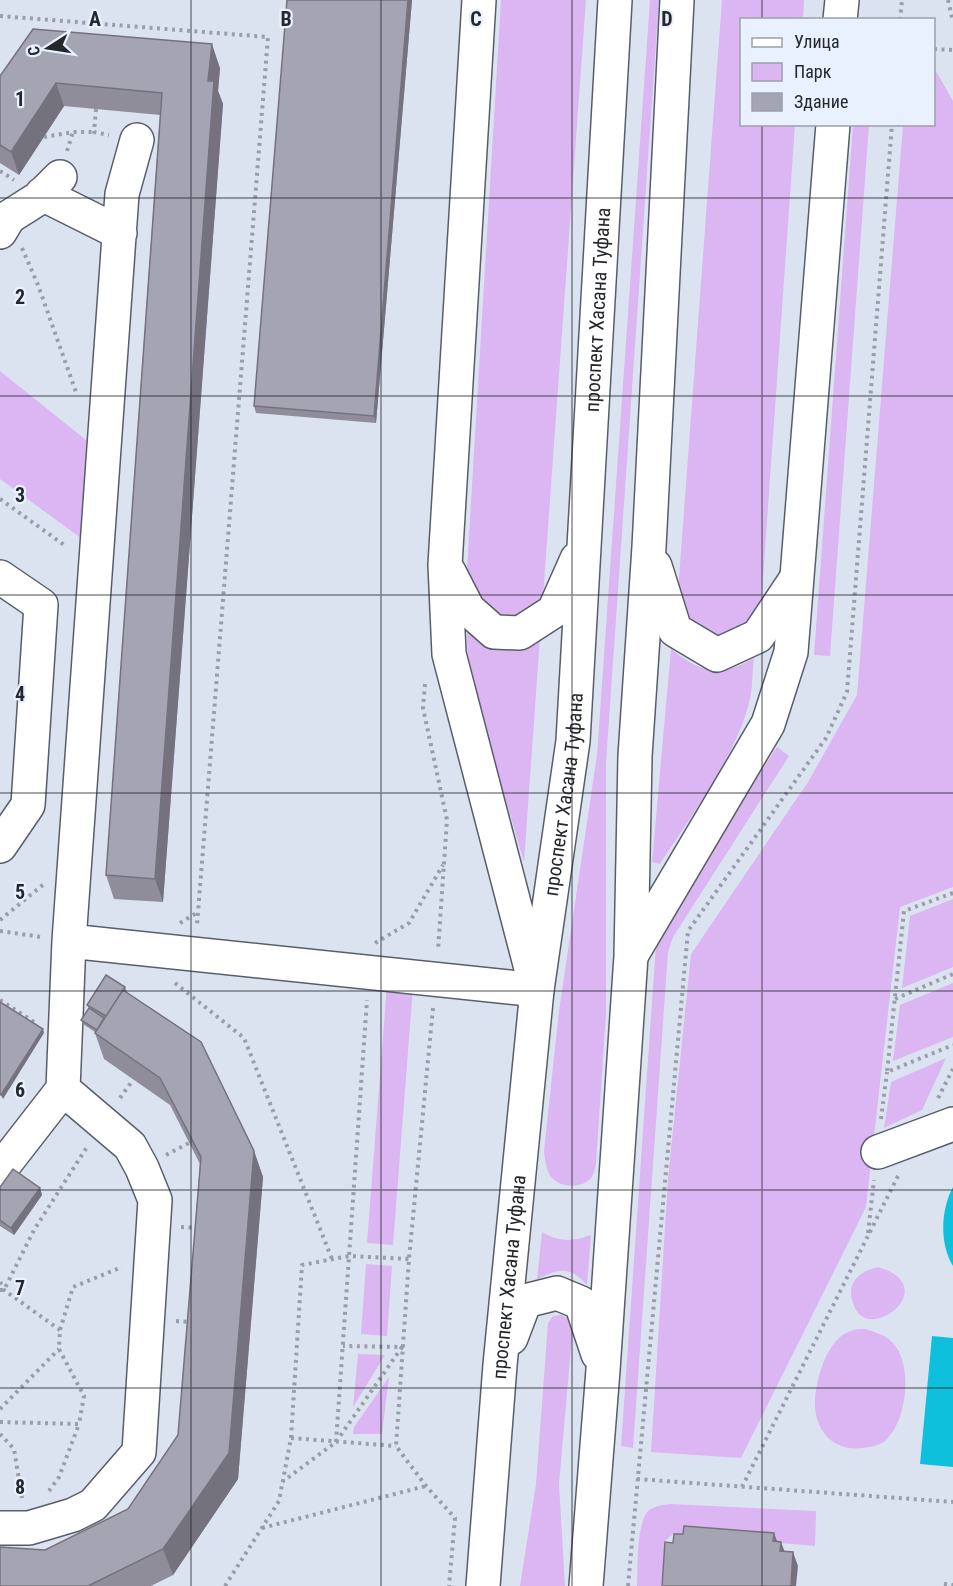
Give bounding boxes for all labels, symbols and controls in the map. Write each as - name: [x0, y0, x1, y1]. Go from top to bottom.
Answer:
- text: A: [89, 7, 101, 31]
- text: B: [280, 7, 292, 31]
- text: C: [470, 7, 482, 31]
- text: D: [661, 7, 673, 31]
- north arrow: [18, 18, 78, 78]
- legend: [740, 18, 935, 126]
- text: Улица: [794, 31, 840, 52]
- text: С: [24, 45, 44, 57]
- text: Парк: [794, 61, 832, 82]
- text: 1: [15, 87, 25, 111]
- text: Здание: [794, 91, 848, 112]
- street label: проспект Хасана Туфана: [580, 207, 615, 413]
- text: 2: [15, 285, 25, 309]
- text: 3: [15, 483, 25, 507]
- text: 4: [15, 682, 25, 706]
- street label: проспект Хасана Туфана: [539, 692, 588, 898]
- text: 5: [15, 880, 25, 904]
- text: 6: [15, 1078, 25, 1102]
- street label: проспект Хасана Туфана: [487, 1174, 531, 1380]
- text: 7: [15, 1276, 25, 1300]
- text: 8: [15, 1475, 25, 1499]

